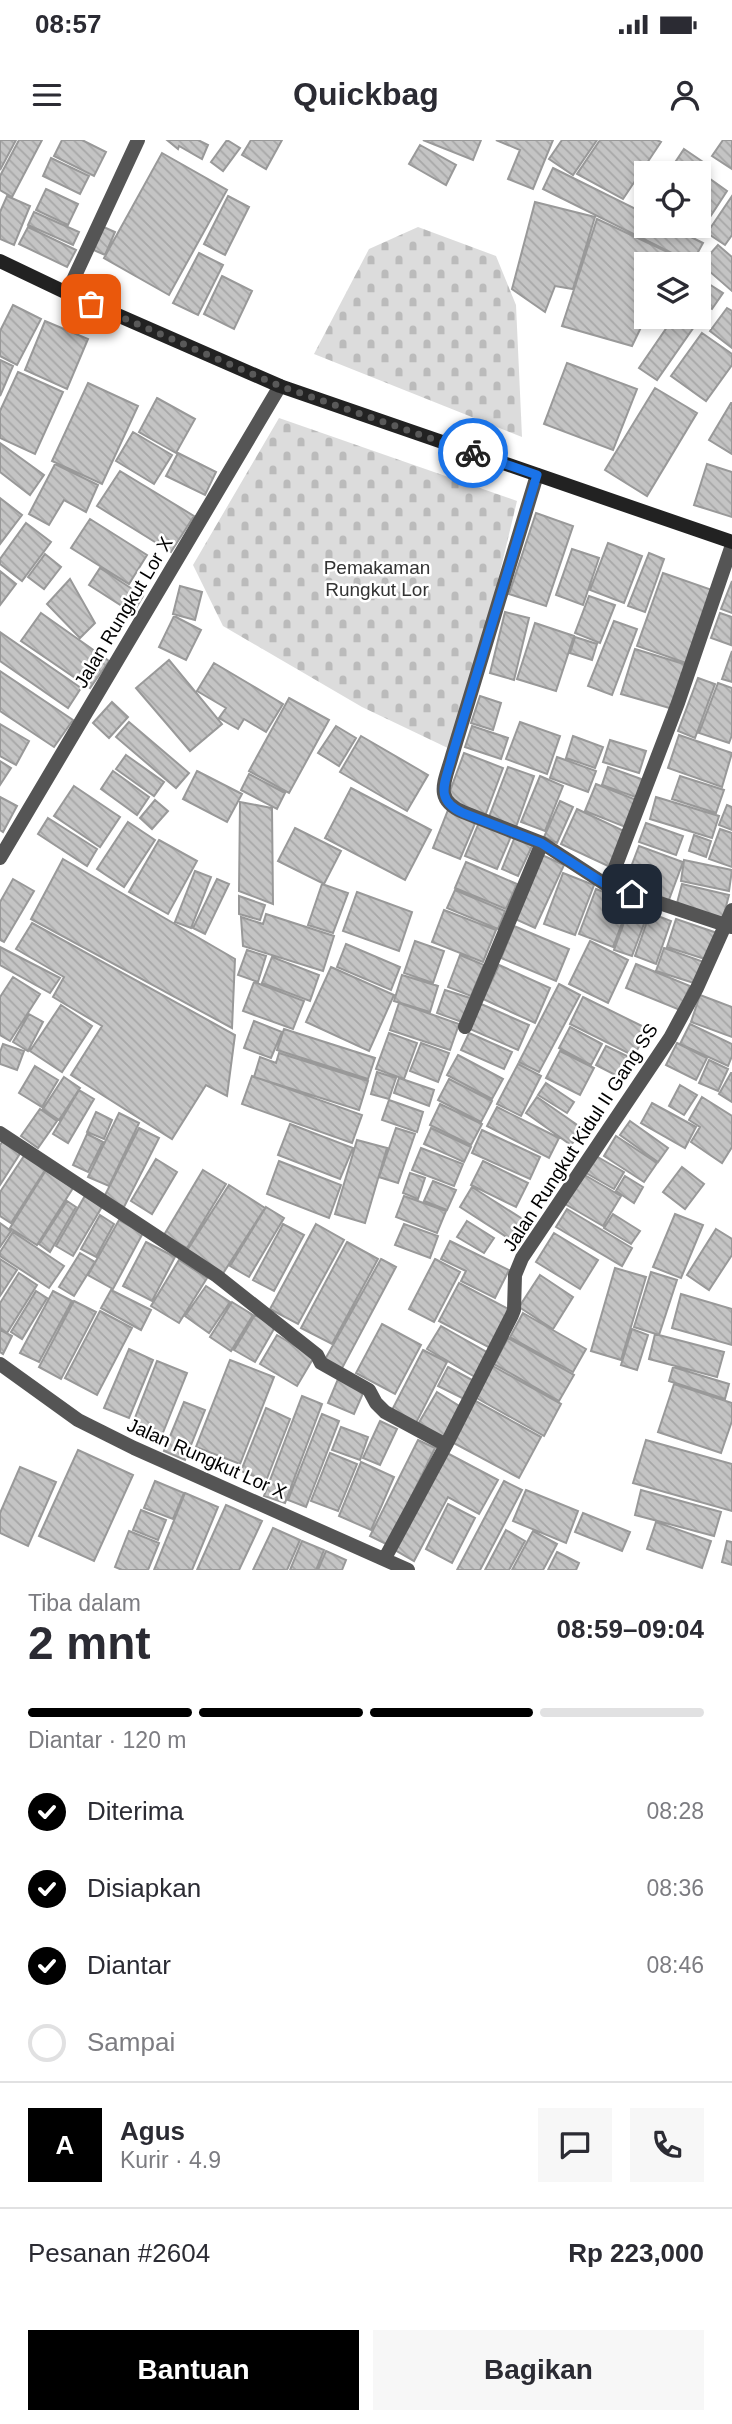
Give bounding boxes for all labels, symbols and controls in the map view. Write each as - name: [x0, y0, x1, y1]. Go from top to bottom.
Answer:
- text: 08:57: [35, 9, 102, 39]
- icon: menu: [28, 76, 66, 114]
- text: Quickbag: [293, 76, 439, 112]
- icon: person: [666, 76, 704, 114]
- map controls: [634, 161, 711, 329]
- button: locate: [634, 161, 711, 238]
- button: layers: [634, 252, 711, 329]
- pin: [61, 274, 121, 334]
- icon: bag: [72, 285, 110, 323]
- courier: [438, 418, 508, 488]
- icon: bike: [454, 434, 492, 472]
- street label: Jalan Rungkut Lor X: [70, 533, 177, 691]
- park label: Pemakaman Rungkut Lor: [324, 557, 430, 600]
- pin: [602, 864, 662, 924]
- icon: home: [613, 875, 651, 913]
- street label: Jalan Rungkut Kidul II Gang SS: [499, 1019, 662, 1255]
- street label: Jalan Rungkut Lor X: [124, 1414, 290, 1503]
- text: Tiba dalam: [28, 1590, 141, 1616]
- text: 08:59–09:04: [557, 1614, 704, 1644]
- text: 2 mnt: [28, 1617, 151, 1669]
- text: Diantar · 120 m: [28, 1727, 187, 1753]
- icon: check: [28, 1793, 66, 1831]
- text: Diterima: [87, 1796, 184, 1826]
- text: 08:28: [646, 1798, 704, 1824]
- icon: check: [28, 1870, 66, 1908]
- text: Disiapkan: [87, 1873, 201, 1903]
- text: 08:36: [646, 1875, 704, 1901]
- icon: check: [28, 1947, 66, 1985]
- text: Diantar: [87, 1950, 171, 1980]
- text: 08:46: [646, 1952, 704, 1978]
- text: Sampai: [87, 2027, 175, 2057]
- button: chat: [538, 2108, 612, 2182]
- button: phone: [630, 2108, 704, 2182]
- text: Agus: [120, 2116, 185, 2146]
- text: A: [56, 2130, 74, 2160]
- text: Kurir · 4.9: [120, 2147, 221, 2173]
- text: Pesanan #2604: [28, 2238, 210, 2268]
- text: Rp 223,000: [568, 2238, 704, 2268]
- button: Bantuan: [28, 2330, 359, 2410]
- button: Bagikan: [373, 2330, 704, 2410]

